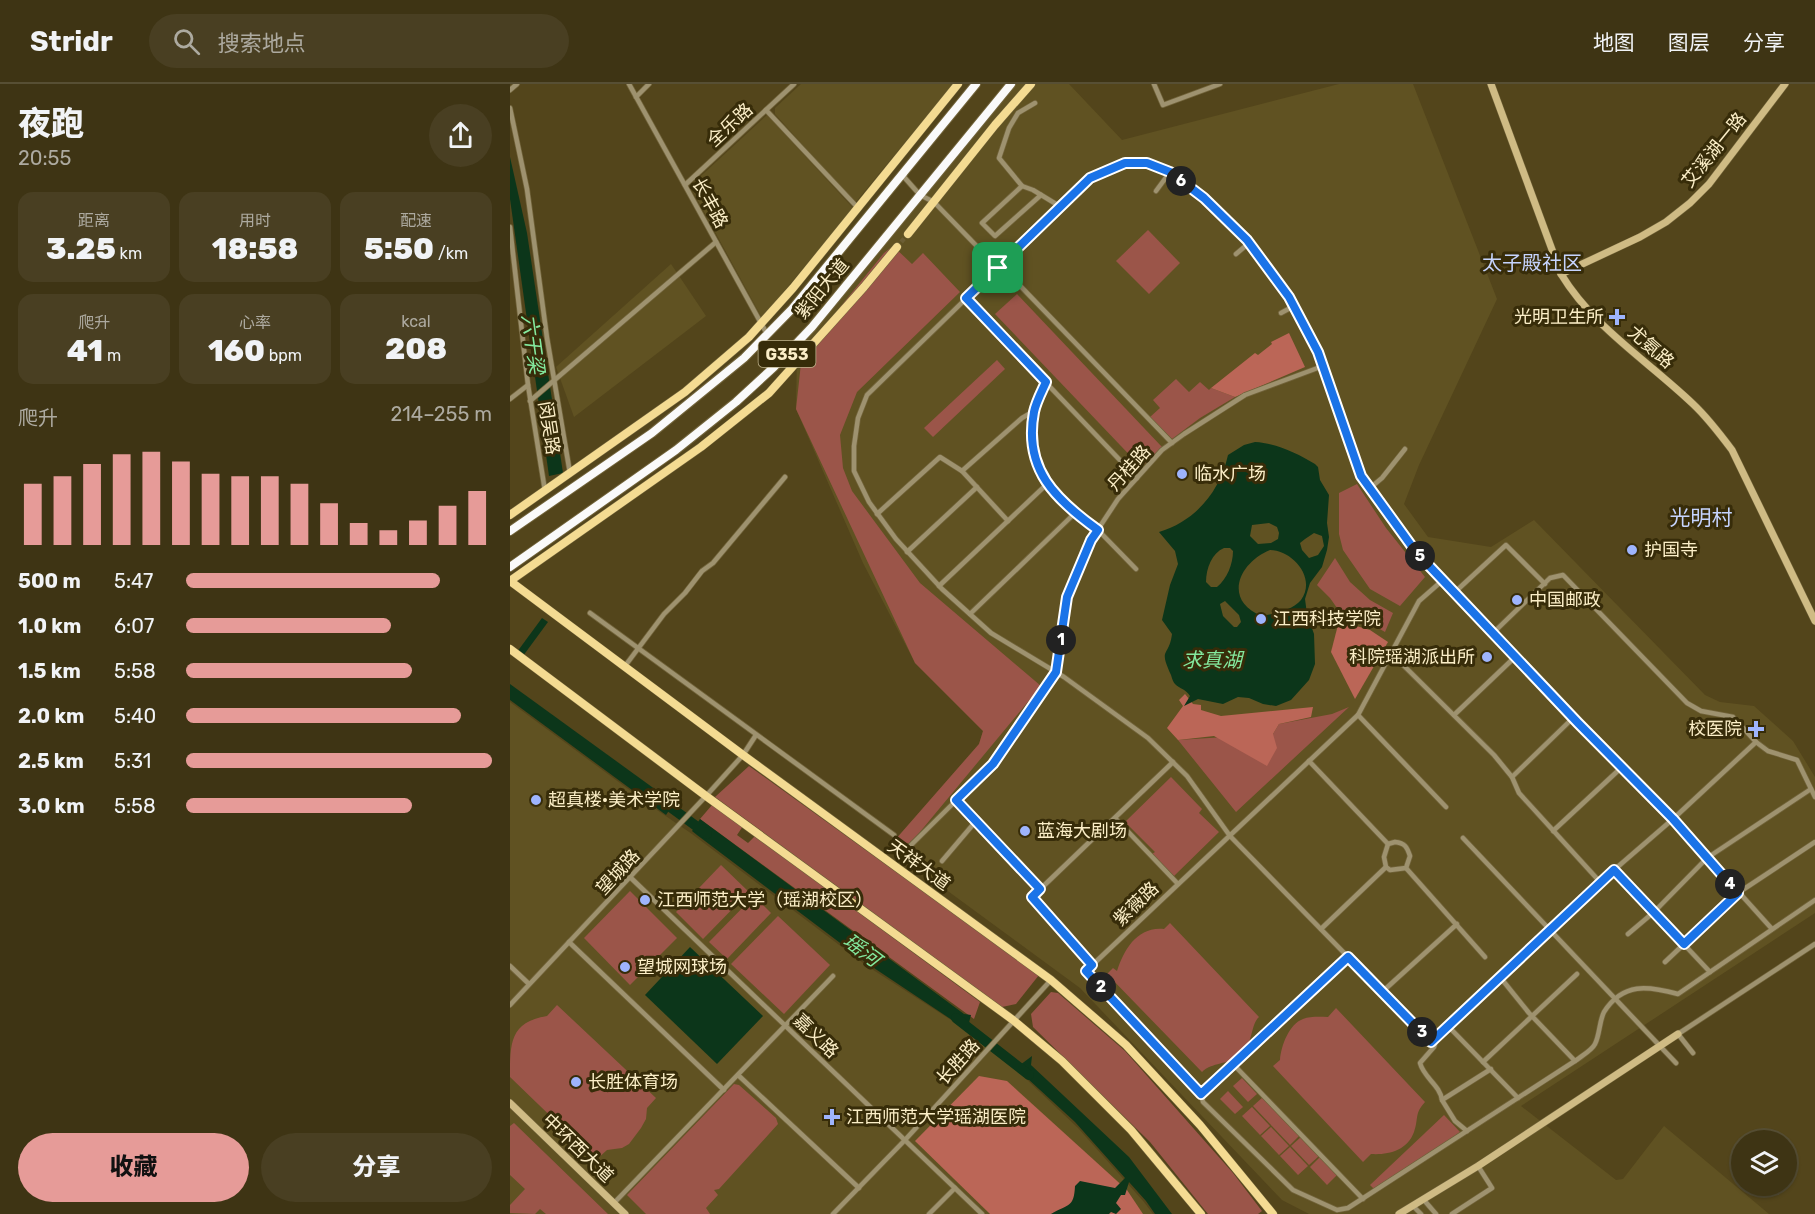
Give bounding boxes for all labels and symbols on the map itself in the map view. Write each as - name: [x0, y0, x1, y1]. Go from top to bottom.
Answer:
- street label: 全乐路: [703, 99, 757, 151]
- street label: 艾溪湖一路: [1677, 108, 1751, 192]
- pin: 6: [1166, 166, 1196, 196]
- street label: 长丰路: [687, 174, 733, 232]
- pin: [972, 242, 1023, 293]
- district label: 太子殿社区: [1482, 251, 1582, 275]
- street label: 紫阳大道: [790, 254, 854, 324]
- place label: 光明卫生所: [1514, 306, 1604, 328]
- marker: 光明卫生所: [1608, 308, 1626, 326]
- water label: 六干梁: [517, 313, 549, 377]
- street label: 尤氨路: [1623, 321, 1679, 373]
- road number: G353: [758, 341, 816, 367]
- street label: 闵吴路: [534, 400, 564, 456]
- street label: 丹桂路: [1103, 441, 1155, 495]
- place label: 临水广场: [1194, 463, 1266, 485]
- marker: 临水广场: [1175, 467, 1189, 481]
- district label: 光明村: [1670, 505, 1733, 530]
- place label: 护国寺: [1644, 539, 1698, 561]
- pin: 5: [1405, 541, 1435, 571]
- marker: 护国寺: [1625, 543, 1639, 557]
- place label: 中国邮政: [1529, 589, 1601, 611]
- marker: 中国邮政: [1510, 593, 1524, 607]
- place label: 江西科技学院: [1273, 608, 1381, 630]
- marker: 江西科技学院: [1254, 612, 1268, 626]
- pin: 1: [1046, 625, 1076, 655]
- place label: 科院瑶湖派出所: [1349, 646, 1475, 668]
- water label: 求真湖: [1182, 648, 1245, 672]
- marker: 科院瑶湖派出所: [1480, 650, 1494, 664]
- place label: 校医院: [1688, 718, 1742, 740]
- marker: 校医院: [1747, 720, 1765, 738]
- place label: 超真楼·美术学院: [548, 789, 680, 811]
- marker: 超真楼·美术学院: [529, 793, 543, 807]
- place label: 蓝海大剧场: [1037, 820, 1127, 842]
- marker: 蓝海大剧场: [1018, 824, 1032, 838]
- street label: 天祥大道: [883, 835, 955, 895]
- street label: 望城路: [592, 845, 644, 899]
- pin: 4: [1715, 869, 1745, 899]
- street label: 紫薇路: [1109, 877, 1163, 931]
- place label: 江西师范大学（瑶湖校区）: [657, 889, 873, 911]
- marker: 江西师范大学（瑶湖校区）: [638, 893, 652, 907]
- water label: 瑶河: [839, 928, 888, 974]
- place label: 望城网球场: [637, 956, 727, 978]
- marker: 望城网球场: [618, 960, 632, 974]
- pin: 2: [1086, 972, 1116, 1002]
- street label: 嘉义路: [789, 1009, 843, 1063]
- pin: 3: [1407, 1017, 1437, 1047]
- street label: 长胜路: [932, 1035, 984, 1089]
- place label: 长胜体育场: [588, 1071, 678, 1093]
- marker: 长胜体育场: [569, 1075, 583, 1089]
- place label: 江西师范大学瑶湖医院: [846, 1106, 1026, 1128]
- marker: 江西师范大学瑶湖医院: [823, 1108, 841, 1126]
- street label: 中环西大道: [538, 1109, 618, 1187]

